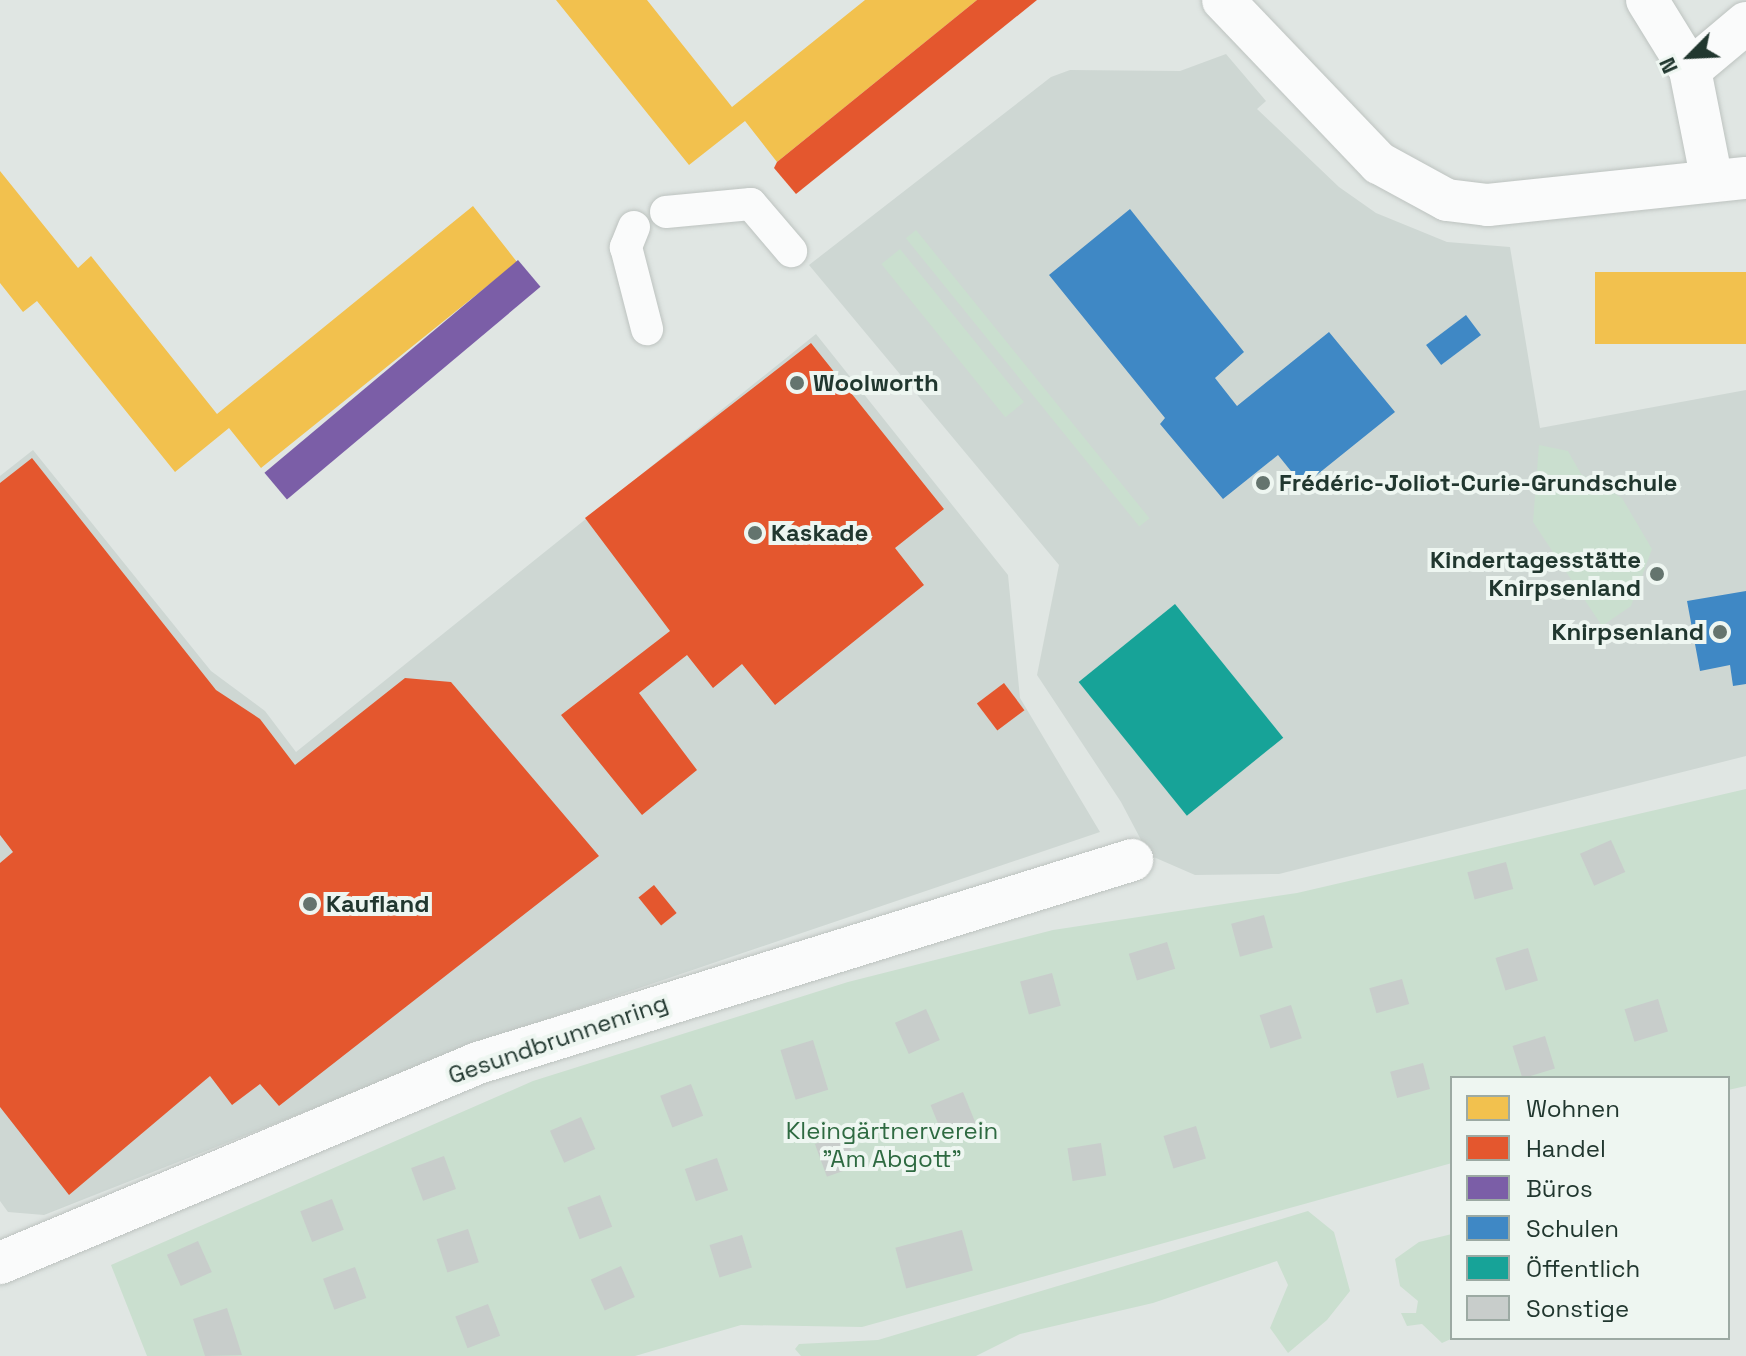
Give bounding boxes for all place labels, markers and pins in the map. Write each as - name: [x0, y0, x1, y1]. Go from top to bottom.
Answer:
- place label: Woolworth: [813, 369, 939, 397]
- marker: Woolworth: [788, 374, 806, 392]
- place label: Frédéric-Joliot-Curie-Grundschule: [1279, 469, 1677, 497]
- marker: Frédéric-Joliot-Curie-Grundschule: [1254, 474, 1272, 492]
- place label: Kaskade: [771, 519, 868, 547]
- marker: Kaskade: [746, 524, 764, 542]
- place label: Kindertagesstätte Knirpsenland: [1430, 546, 1641, 602]
- marker: Kindertagesstätte Knirpsenland: [1648, 565, 1666, 583]
- place label: Knirpsenland: [1551, 618, 1704, 646]
- marker: Knirpsenland: [1711, 623, 1729, 641]
- place label: Kaufland: [326, 890, 429, 918]
- marker: Kaufland: [301, 895, 319, 913]

